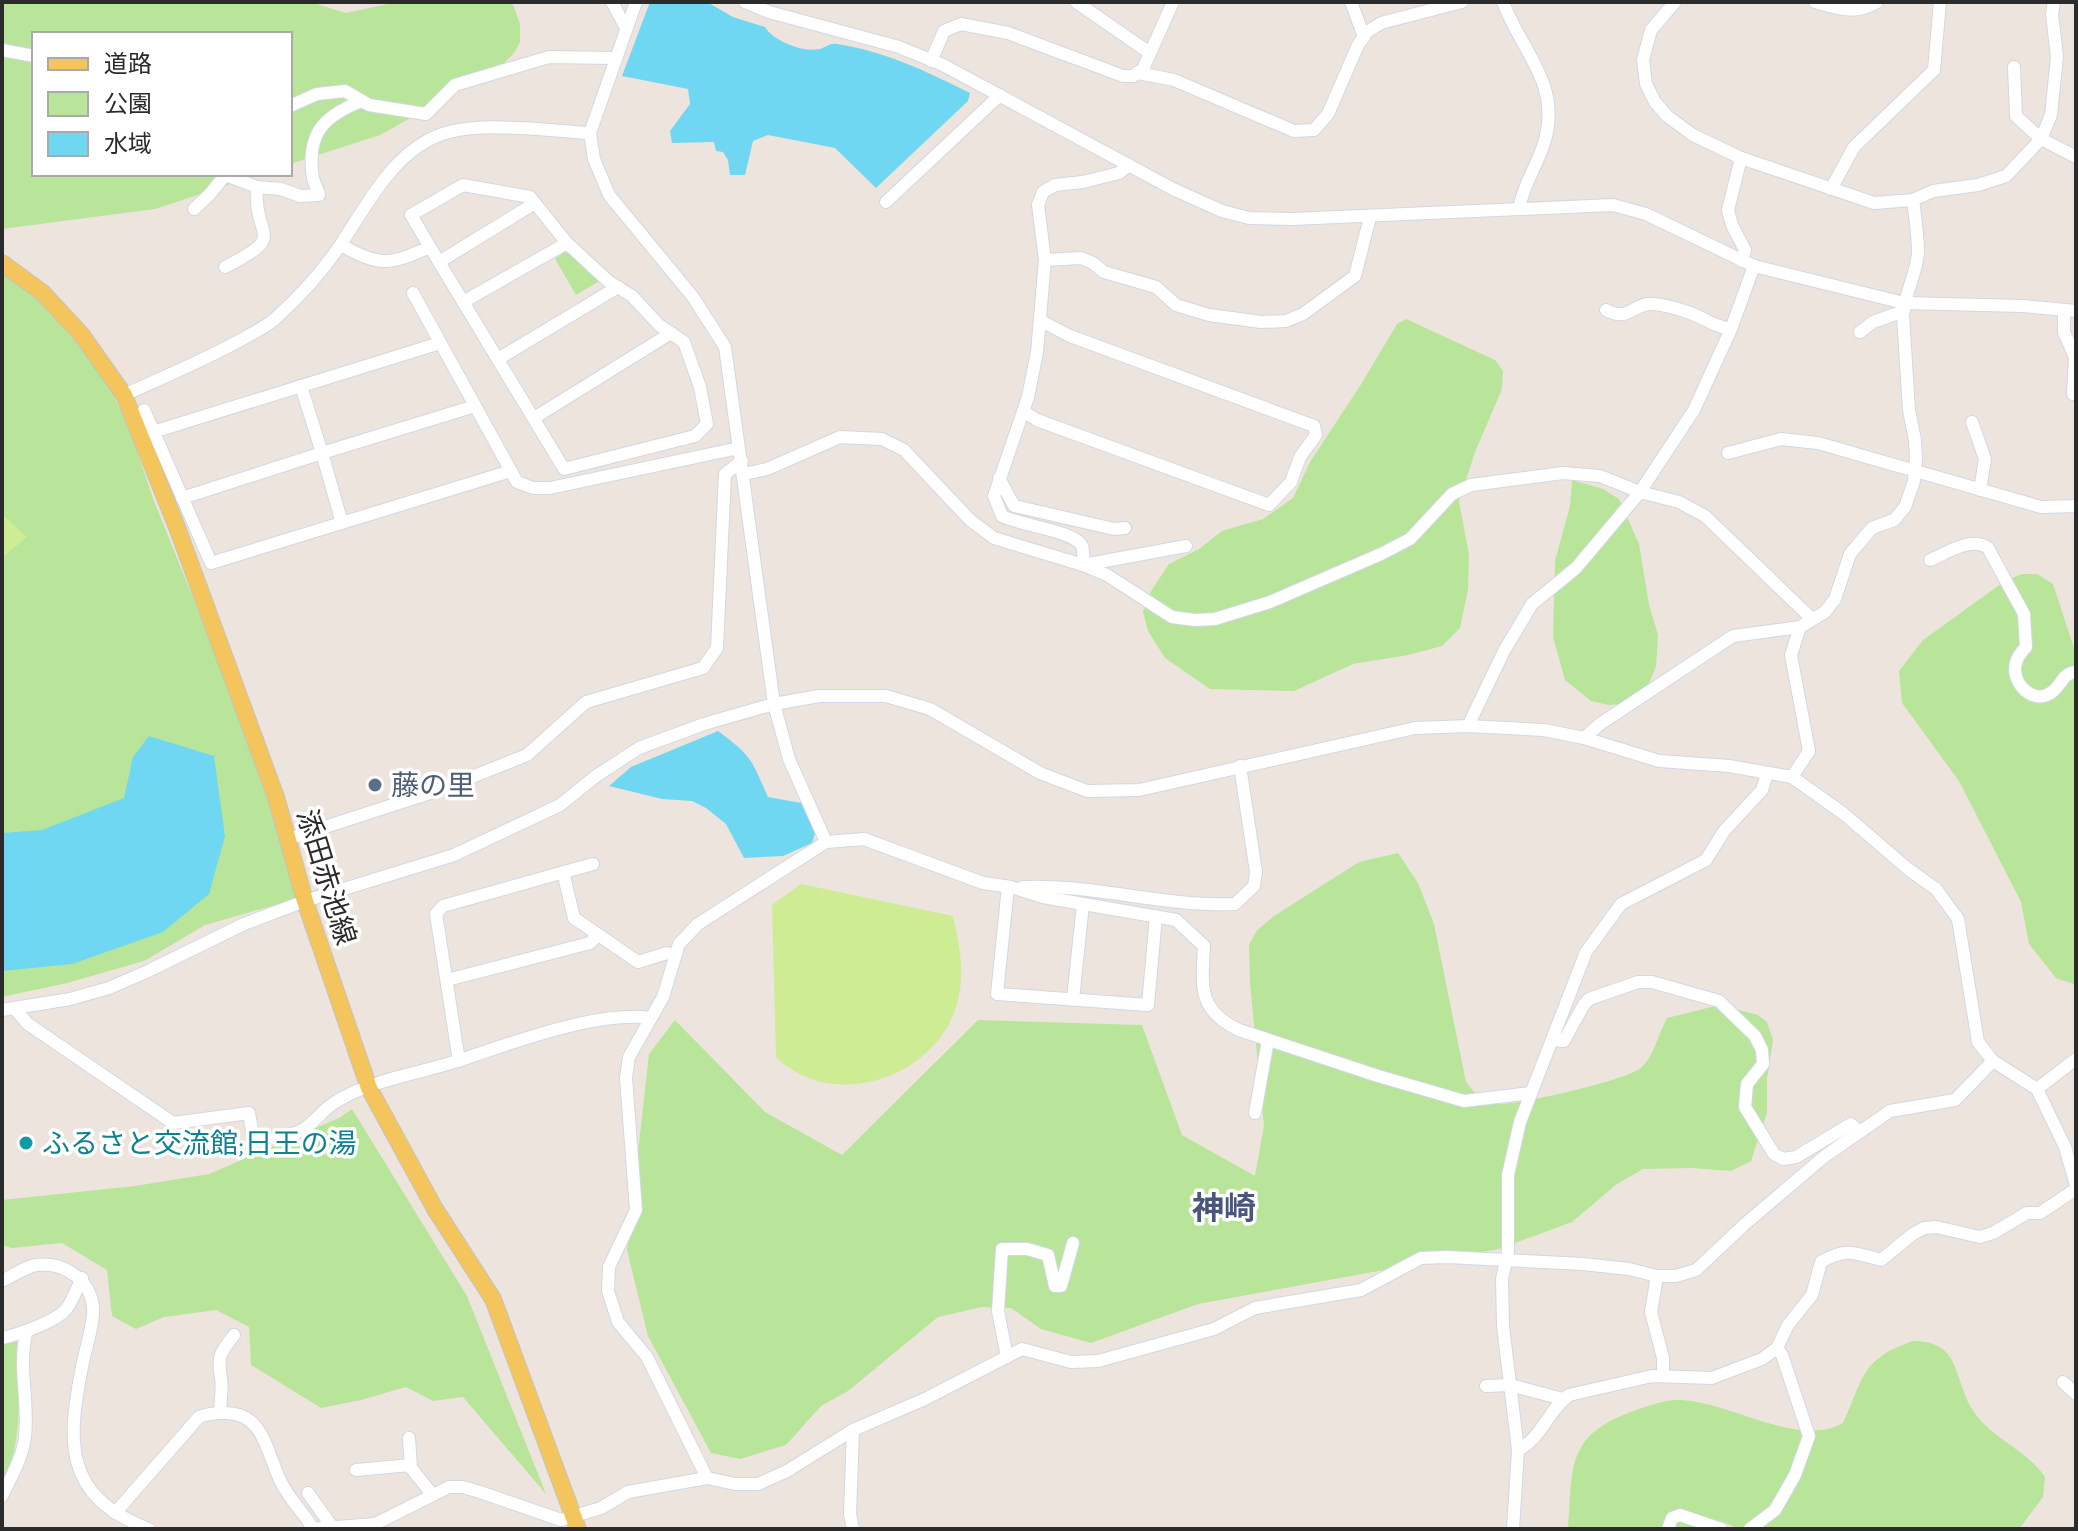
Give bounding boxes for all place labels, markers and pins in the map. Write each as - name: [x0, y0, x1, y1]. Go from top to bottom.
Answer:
- place label: 藤の里: [391, 771, 475, 801]
- marker: 藤の里: [366, 776, 384, 794]
- place label: ふるさと交流館;日王の湯: [42, 1129, 356, 1159]
- marker: ふるさと交流館;日王の湯: [17, 1134, 35, 1152]

